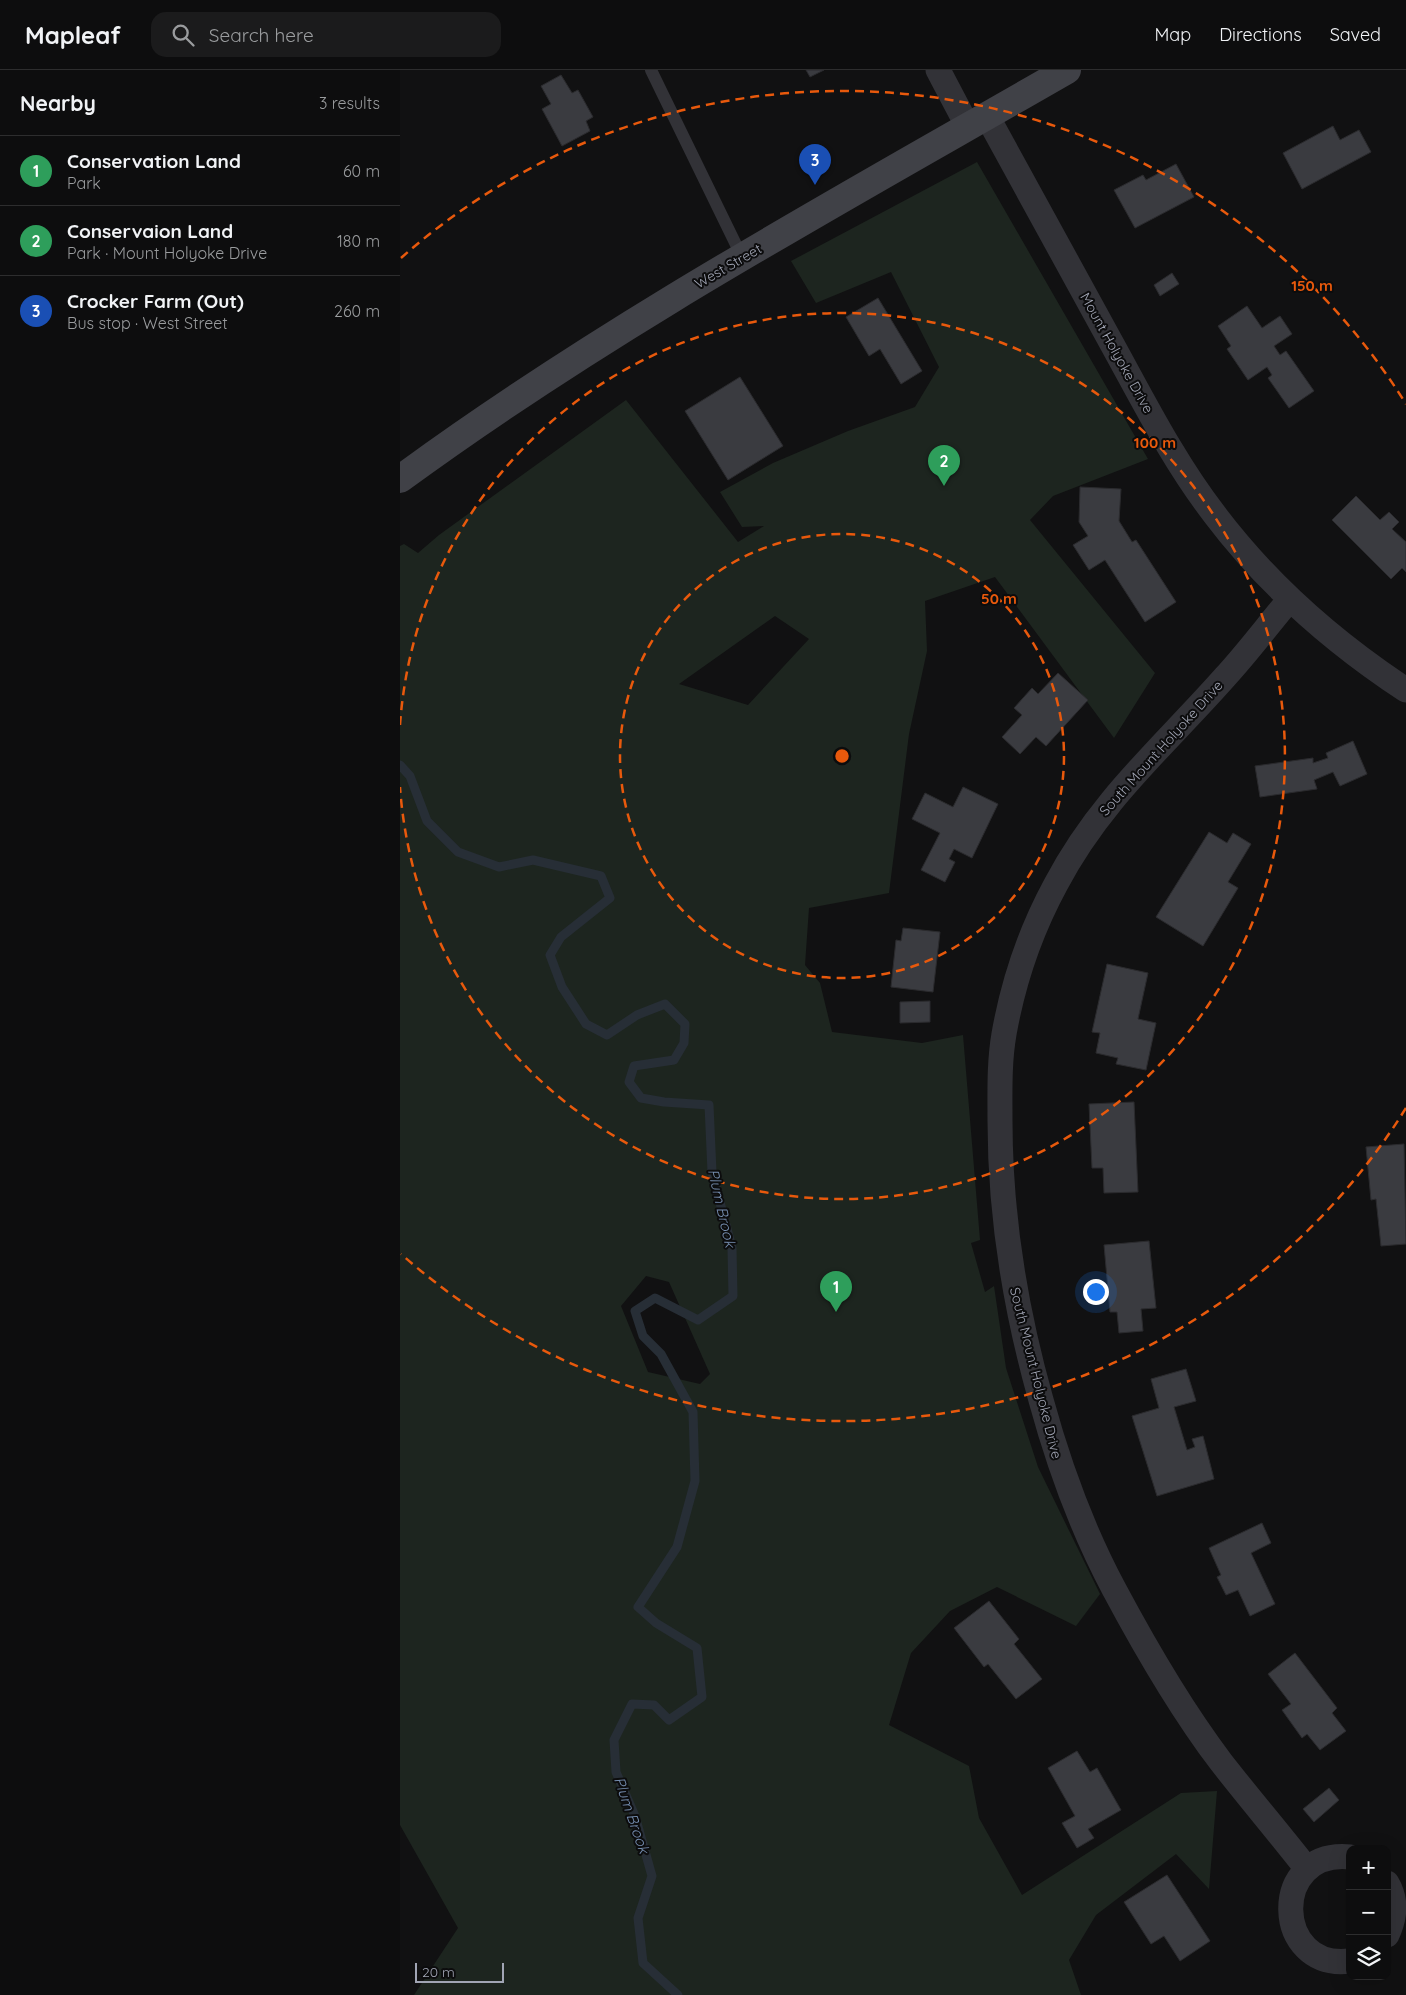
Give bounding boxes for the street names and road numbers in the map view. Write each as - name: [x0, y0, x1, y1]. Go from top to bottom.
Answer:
- street label: West Street: [691, 239, 765, 292]
- street label: Mount Holyoke Drive: [1076, 290, 1158, 417]
- street label: South Mount Holyoke Drive: [1095, 677, 1227, 819]
- street label: South Mount Holyoke Drive: [1006, 1285, 1066, 1461]

